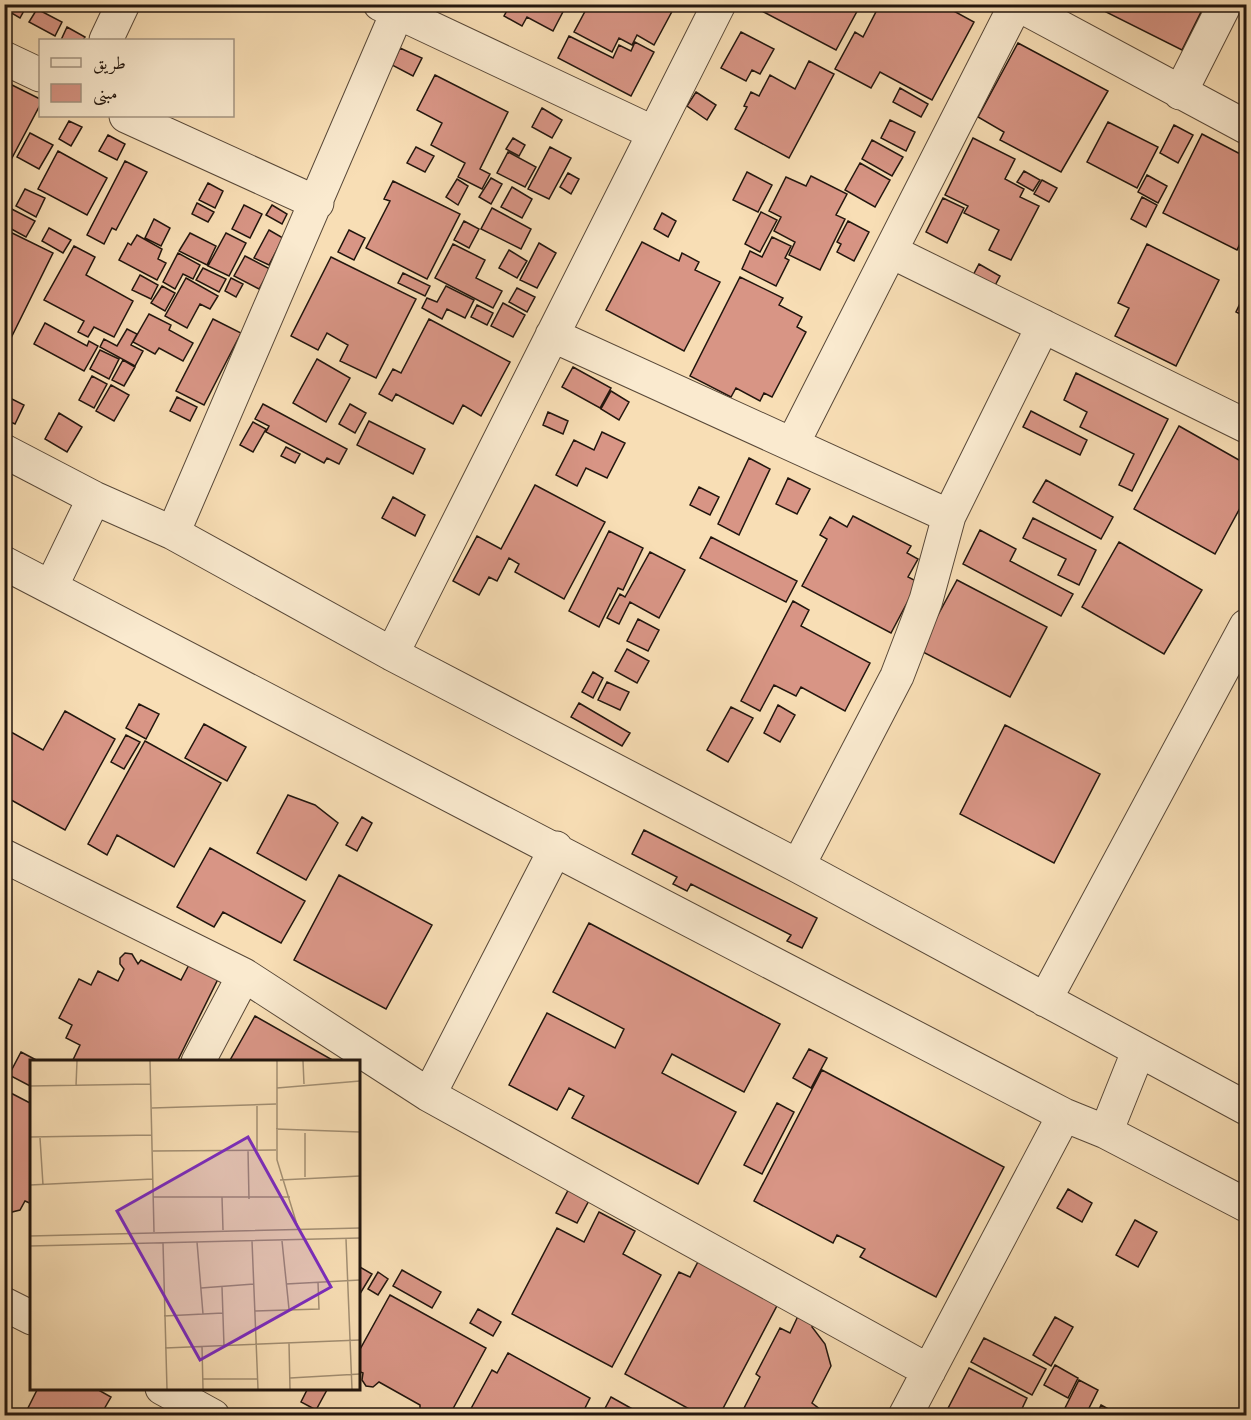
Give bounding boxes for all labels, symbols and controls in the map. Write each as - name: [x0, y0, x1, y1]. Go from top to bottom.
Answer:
- legend: [39, 39, 234, 117]
- text: طريق: [93, 52, 126, 75]
- text: مبنى: [93, 82, 118, 106]
- inset map: [30, 1060, 360, 1390]

